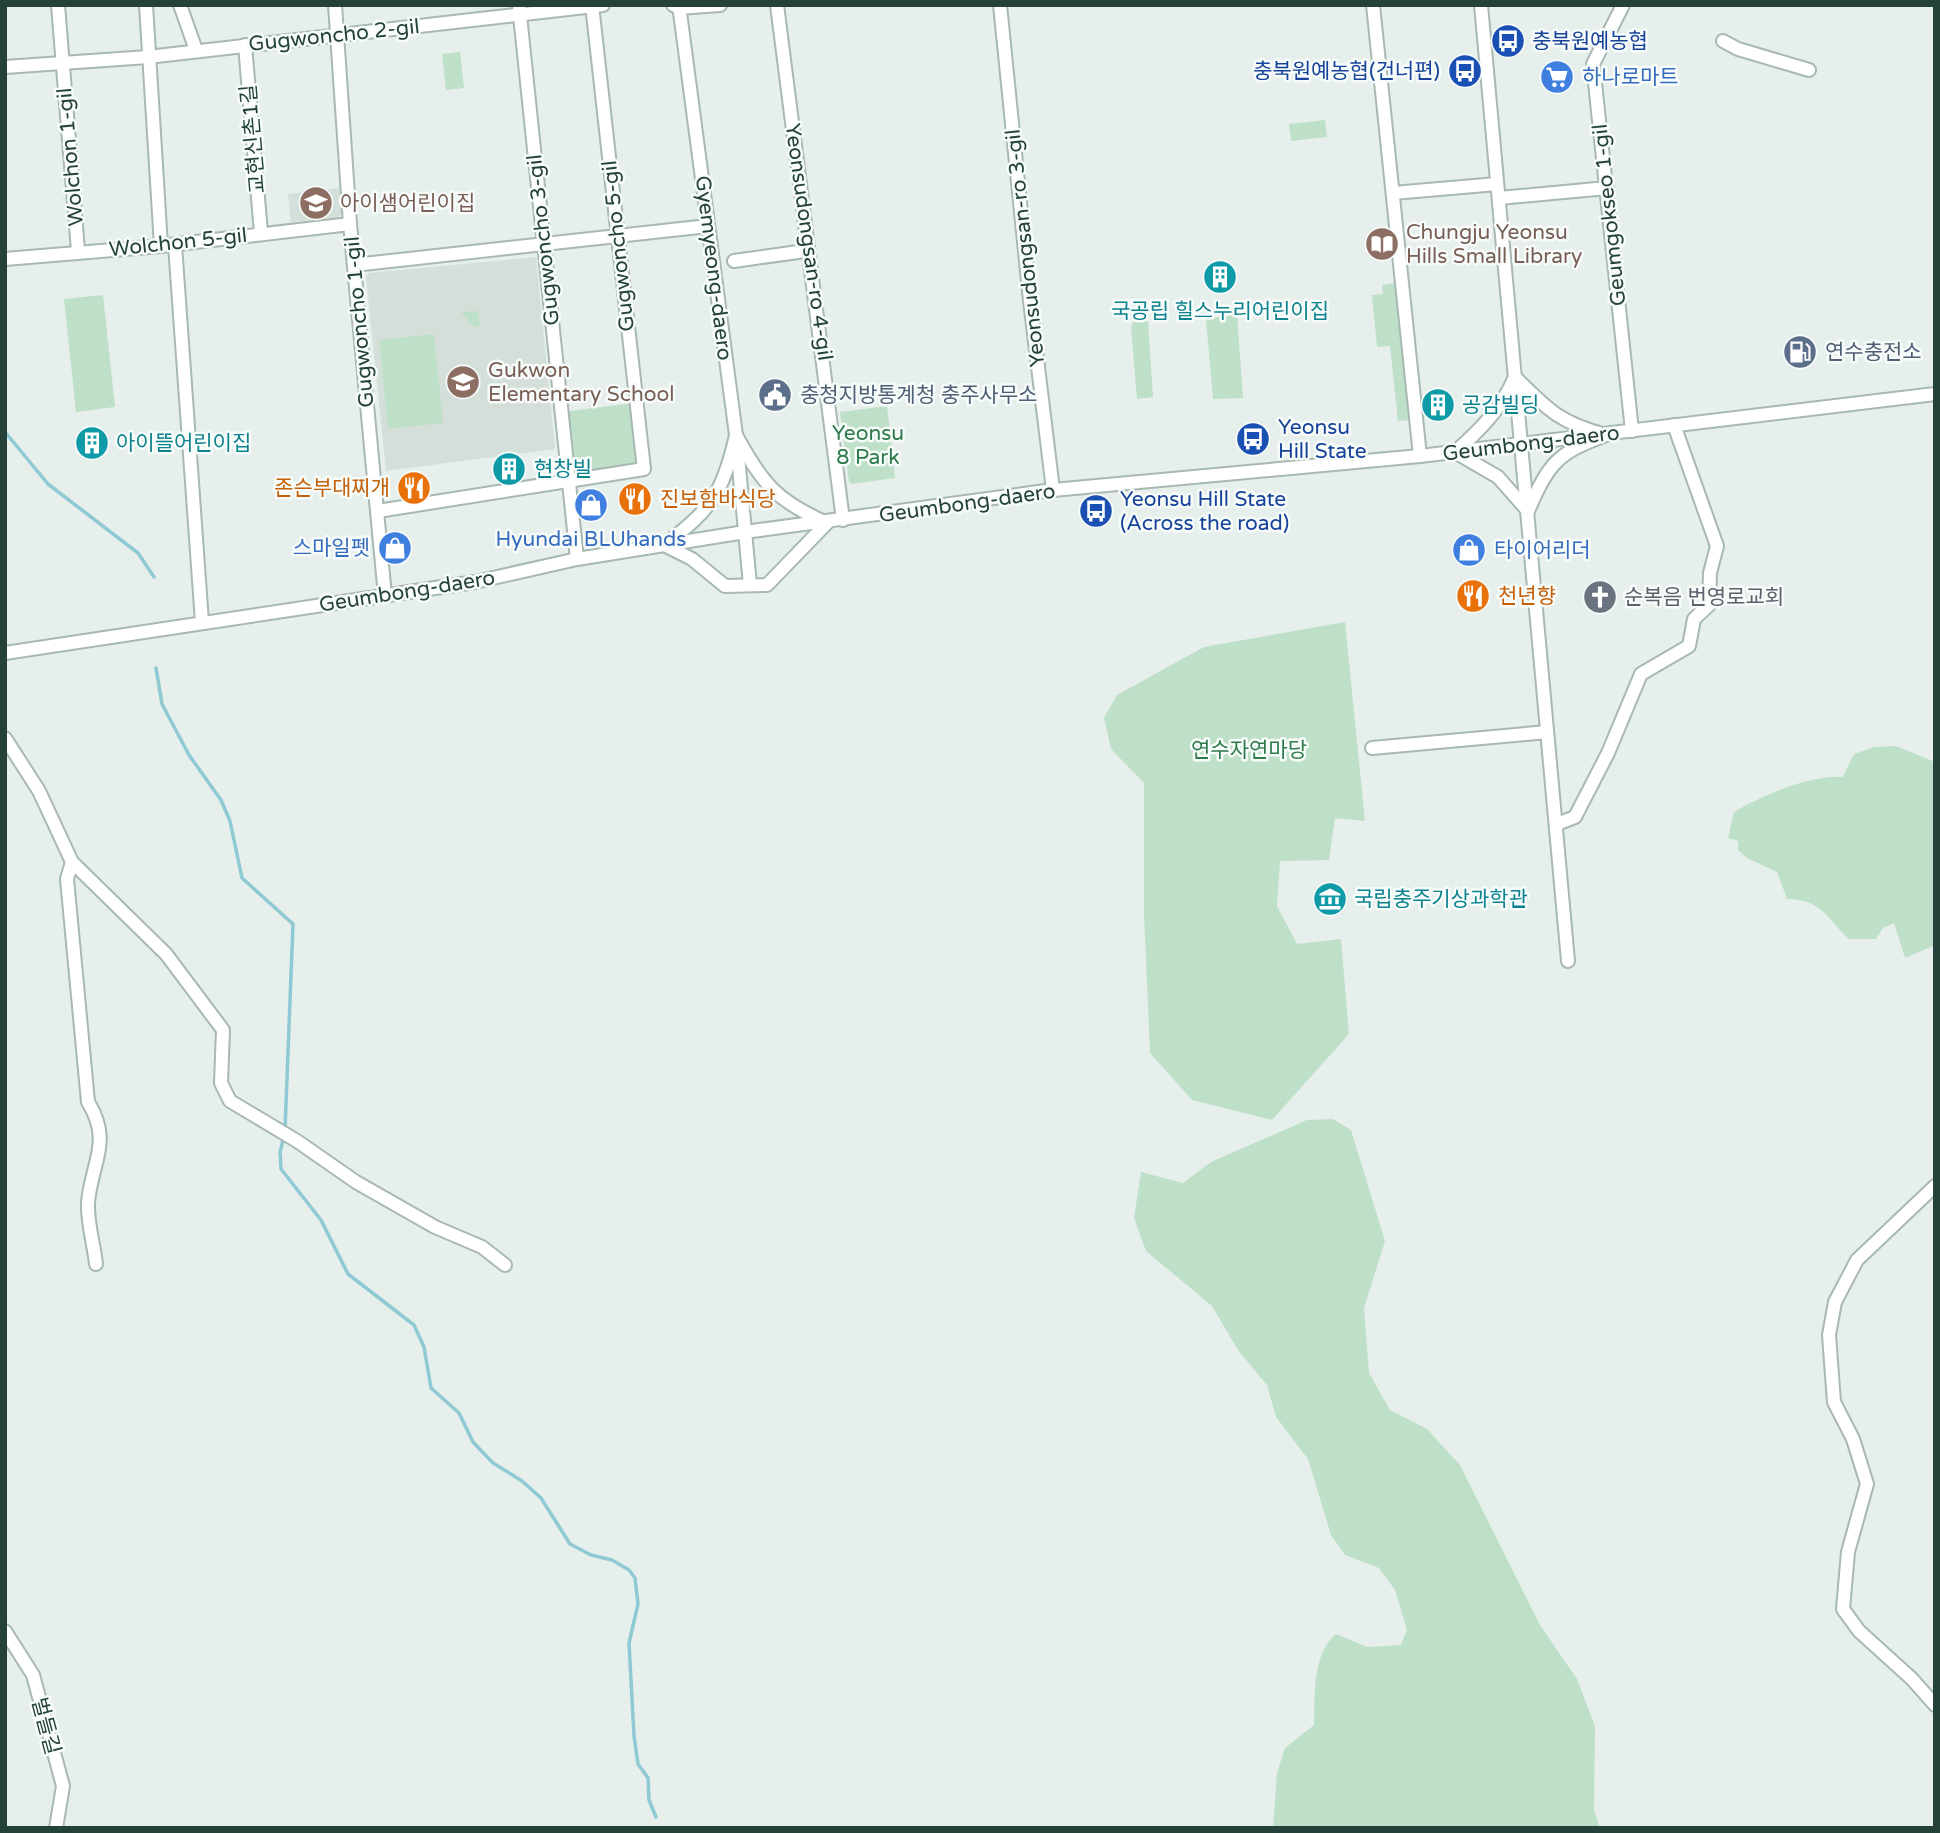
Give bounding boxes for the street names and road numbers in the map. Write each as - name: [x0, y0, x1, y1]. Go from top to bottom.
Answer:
- street label: Gugwoncho 2-gil: [247, 14, 421, 57]
- street label: 교현신촌1길: [236, 83, 271, 195]
- street label: Wolchon 1-gil: [52, 87, 89, 227]
- street label: Yeonsudongsan-ro 4-gil: [779, 122, 838, 362]
- street label: Geumgokseo 1-gil: [1588, 123, 1631, 307]
- street label: Yeonsudongsan-ro 3-gil: [1001, 128, 1050, 368]
- street label: Gugwoncho 3-gil: [522, 153, 565, 327]
- street label: Gugwoncho 5-gil: [597, 159, 640, 333]
- street label: Gyemyeong-daero: [690, 174, 737, 362]
- street label: Wolchon 5-gil: [108, 223, 248, 262]
- street label: Gugwoncho 1-gil: [340, 235, 379, 409]
- street label: Geumbong-daero: [1441, 420, 1621, 467]
- street label: Geumbong-daero: [877, 479, 1057, 528]
- street label: Geumbong-daero: [317, 565, 497, 618]
- street label: 벌들길: [26, 1695, 65, 1757]

